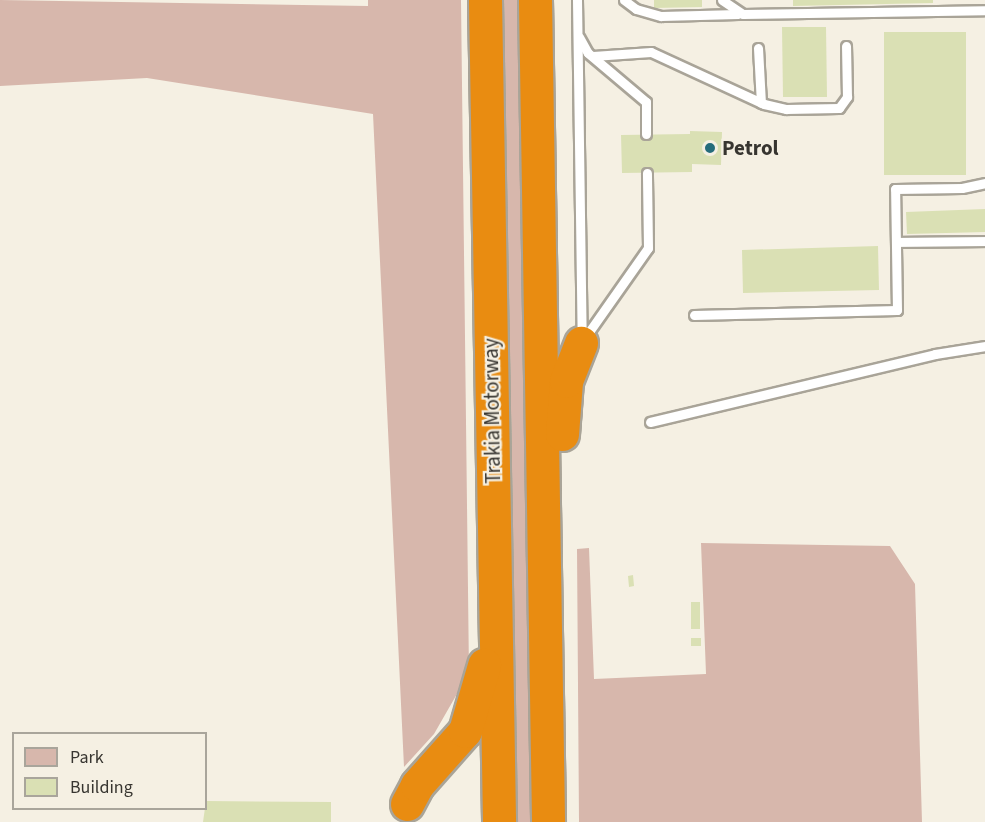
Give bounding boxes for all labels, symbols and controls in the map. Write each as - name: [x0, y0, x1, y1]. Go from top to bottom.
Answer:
- place label: Petrol: [722, 135, 779, 161]
- marker: Petrol: [703, 141, 717, 155]
- street label: Trakia Motorway: [478, 338, 506, 484]
- legend: [12, 732, 207, 810]
- text: Park: [70, 745, 104, 770]
- text: Building: [70, 775, 133, 800]

